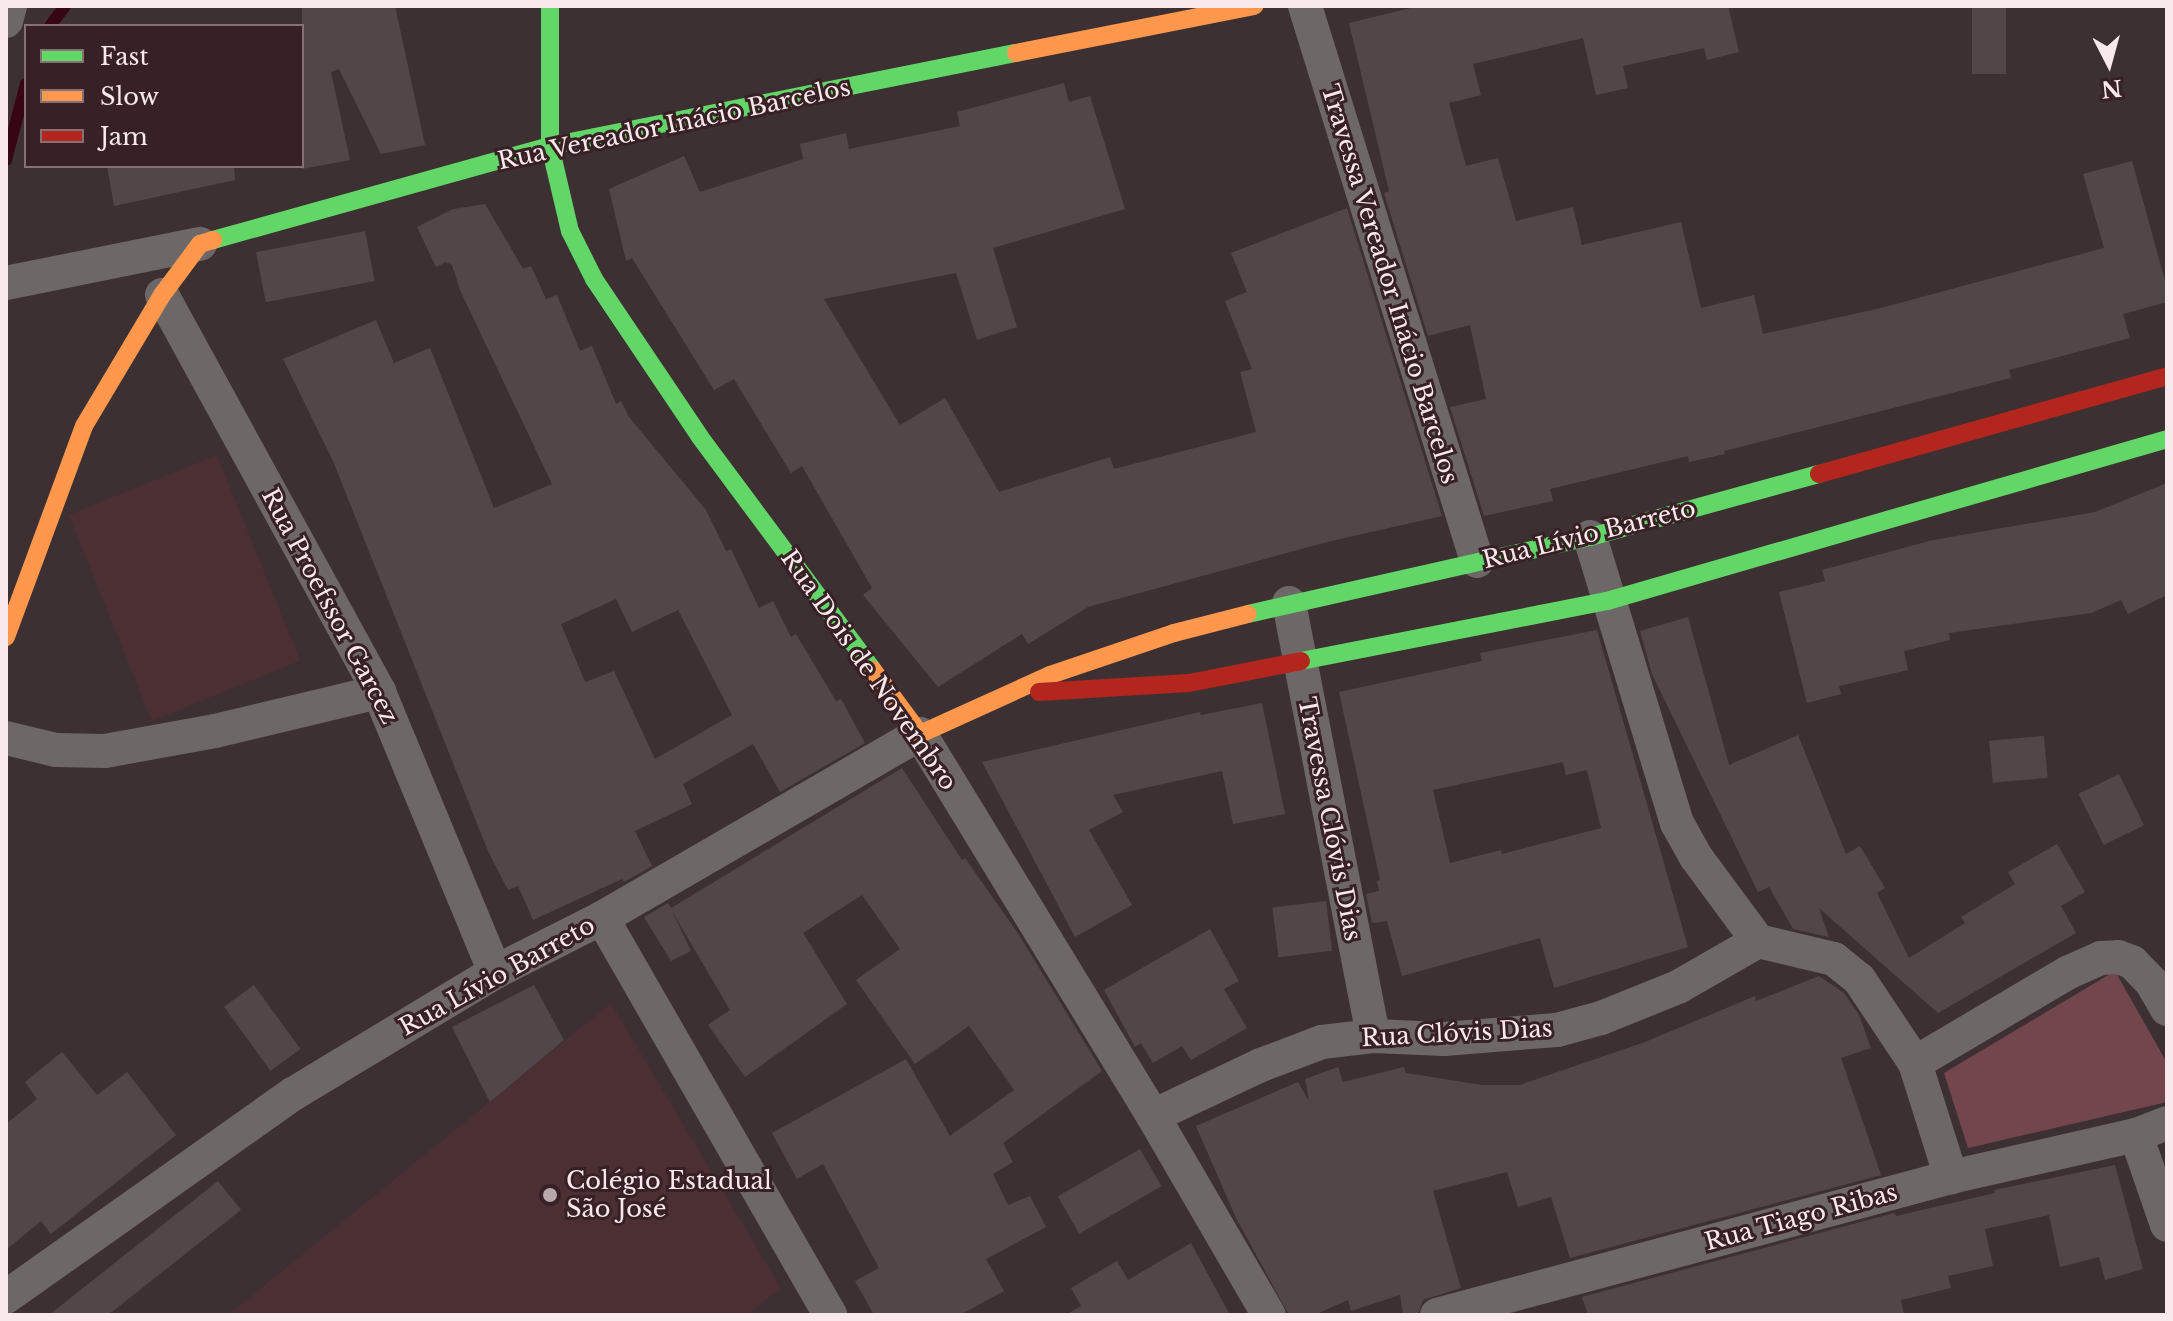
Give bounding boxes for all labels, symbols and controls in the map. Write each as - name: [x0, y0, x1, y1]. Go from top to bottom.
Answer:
- legend: [24, 24, 304, 168]
- north arrow: [2069, 24, 2149, 104]
- text: Fast: [100, 42, 148, 71]
- street label: Rua Vereador Inácio Barcelos: [494, 72, 854, 176]
- text: N: [2100, 74, 2123, 103]
- street label: Travessa Vereador Inácio Barcelos: [1315, 80, 1465, 488]
- text: Slow: [100, 82, 159, 111]
- text: Jam: [100, 122, 148, 151]
- street label: Rua Proefssor Garcez: [255, 483, 405, 729]
- street label: Rua Lívio Barreto: [1479, 494, 1699, 574]
- street label: Rua Dois de Novembro: [775, 544, 963, 796]
- street label: Travessa Clóvis Dias: [1292, 694, 1368, 944]
- street label: Rua Lívio Barreto: [394, 910, 600, 1042]
- street label: Rua Clóvis Dias: [1361, 1014, 1553, 1052]
- place label: Colégio Estadual São José: [566, 1167, 772, 1223]
- street label: Rua Tiago Ribas: [1701, 1177, 1901, 1257]
- marker: Colégio Estadual São José: [541, 1186, 559, 1204]

